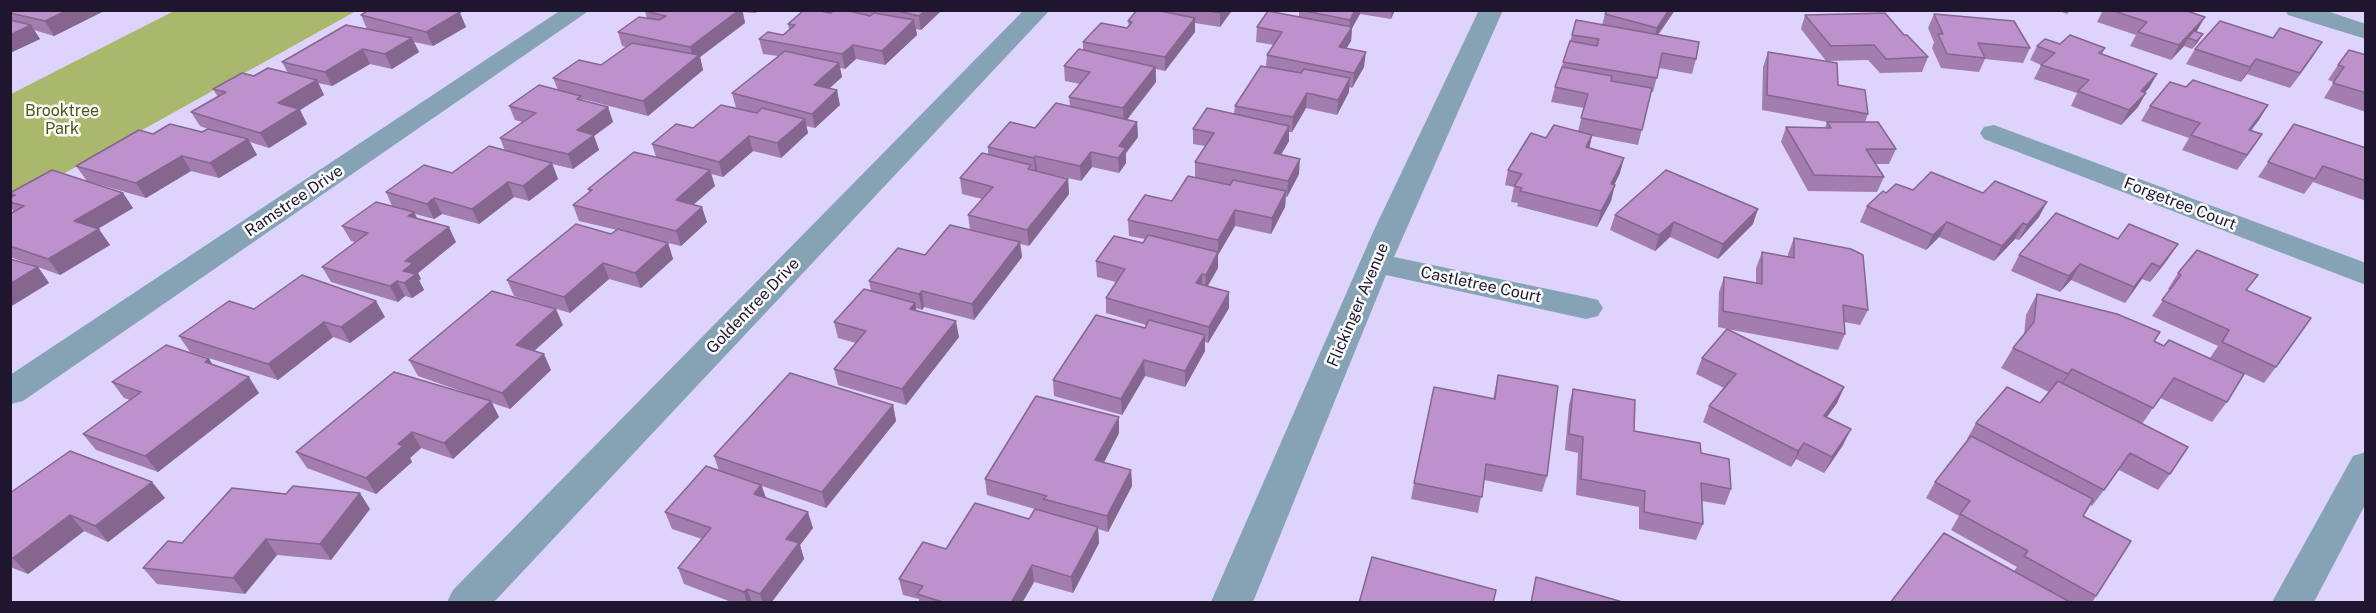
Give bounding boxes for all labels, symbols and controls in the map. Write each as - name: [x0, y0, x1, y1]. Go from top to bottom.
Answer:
- park label: Brooktree Park: [25, 101, 99, 139]
- street label: Ramstree Drive: [241, 161, 347, 241]
- street label: Forgetree Court: [2121, 174, 2239, 234]
- street label: Flickinger Avenue: [1323, 240, 1393, 370]
- street label: Goldentree Drive: [703, 254, 803, 358]
- street label: Castletree Court: [1419, 263, 1543, 307]

